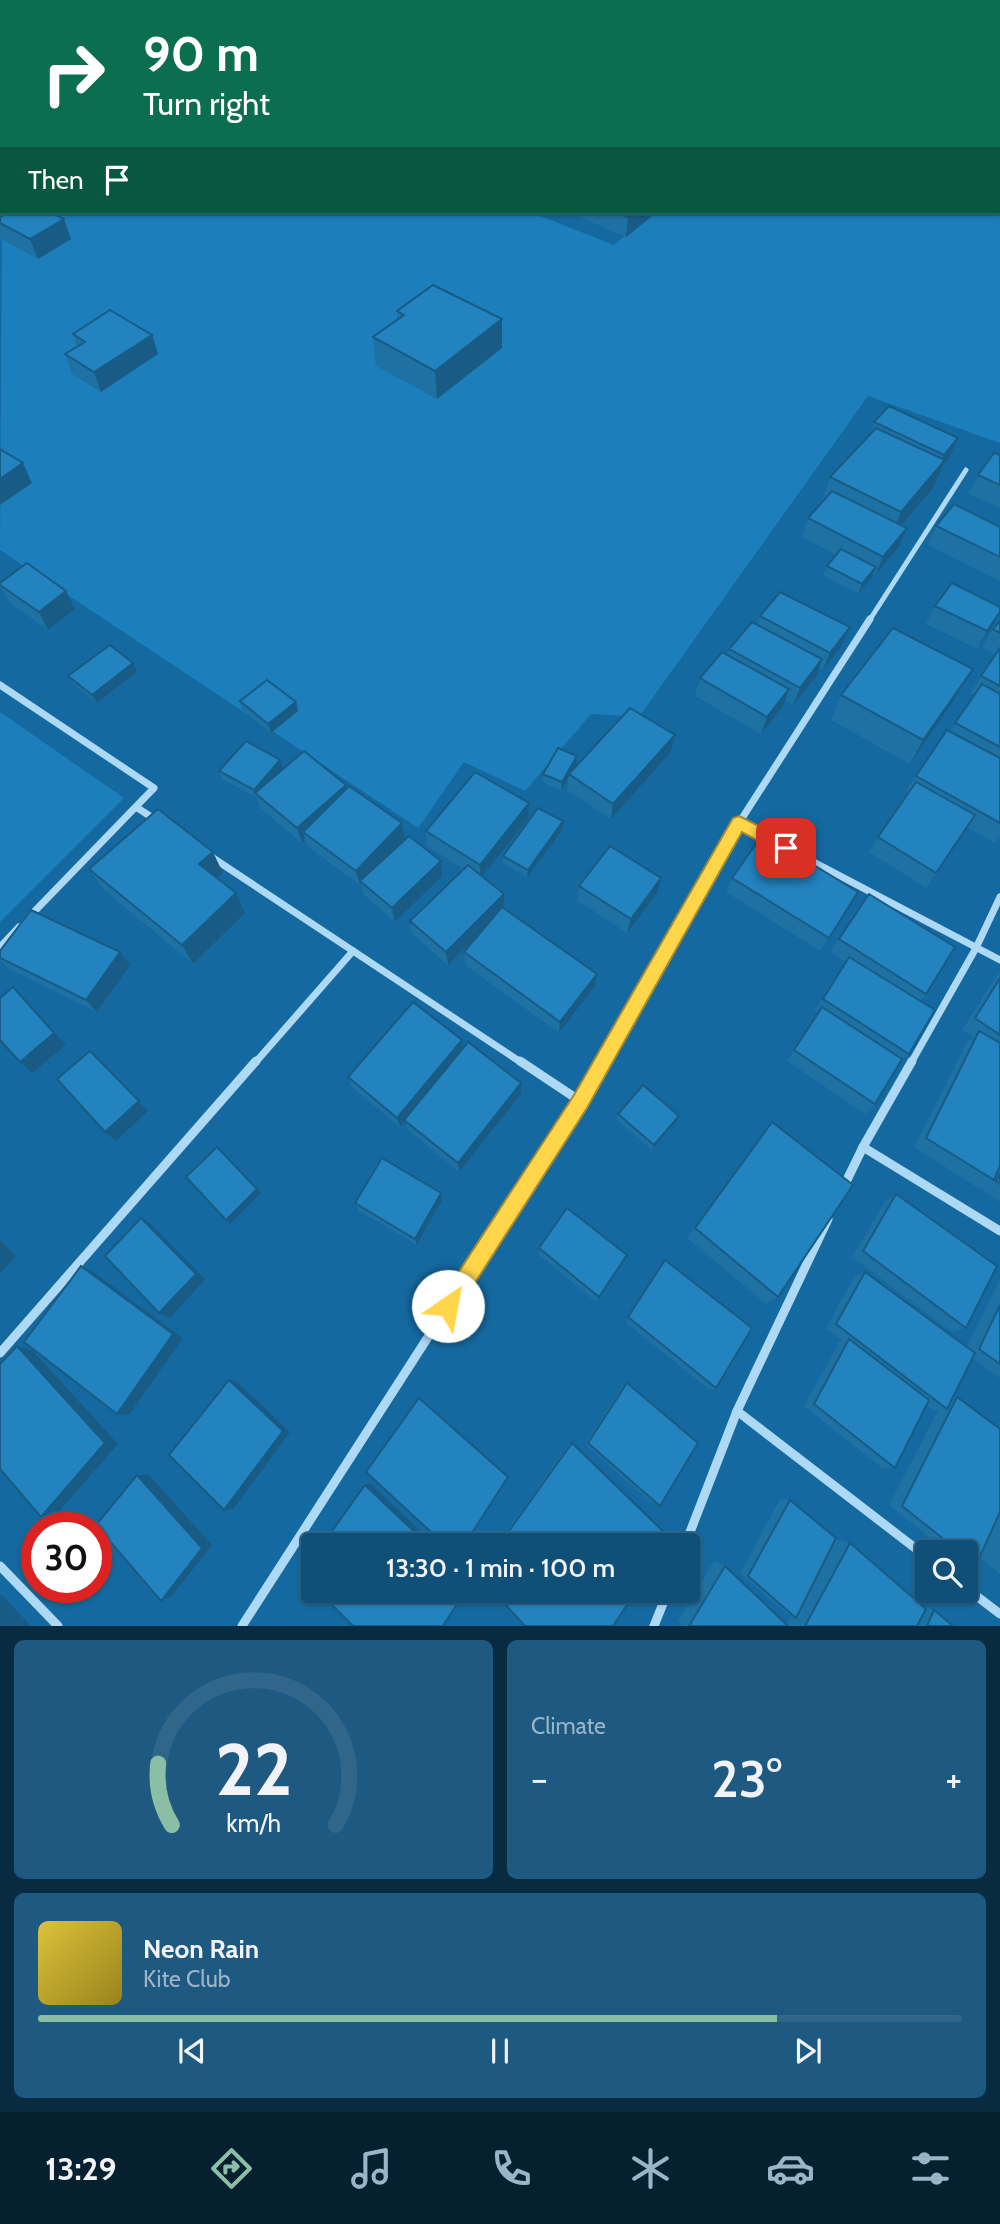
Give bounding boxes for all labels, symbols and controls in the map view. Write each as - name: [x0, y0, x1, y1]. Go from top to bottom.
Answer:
- text: 90 m: [143, 24, 259, 83]
- icon: right: [28, 28, 119, 119]
- text: Turn right: [143, 84, 270, 123]
- icon: arrive: [98, 161, 136, 199]
- text: Then: [28, 164, 84, 196]
- pin: [756, 818, 816, 878]
- icon: arrive: [767, 829, 805, 867]
- position arrow: [411, 1269, 485, 1343]
- speed limit sign: 30: [21, 1512, 112, 1603]
- map controls: [915, 1540, 978, 1603]
- button: search: [915, 1540, 978, 1603]
- text: 13:30 · 1 min · 100 m: [386, 1552, 615, 1584]
- text: Climate: [531, 1712, 606, 1740]
- text: 22: [215, 1726, 292, 1814]
- text: 23°: [711, 1747, 782, 1810]
- text: −: [531, 1755, 548, 1802]
- text: +: [945, 1755, 962, 1802]
- text: km/h: [226, 1808, 281, 1838]
- text: Neon Rain: [143, 1933, 259, 1965]
- text: Kite Club: [143, 1965, 230, 1993]
- icon: previous: [173, 2032, 211, 2070]
- icon: pause: [481, 2032, 519, 2070]
- icon: next: [789, 2032, 827, 2070]
- icon: directions: [207, 2144, 256, 2193]
- icon: music: [347, 2144, 396, 2193]
- icon: phone: [487, 2144, 536, 2193]
- icon: climate: [626, 2144, 675, 2193]
- icon: car: [766, 2144, 815, 2193]
- icon: filters: [906, 2144, 955, 2193]
- text: 13:29: [45, 2149, 116, 2188]

